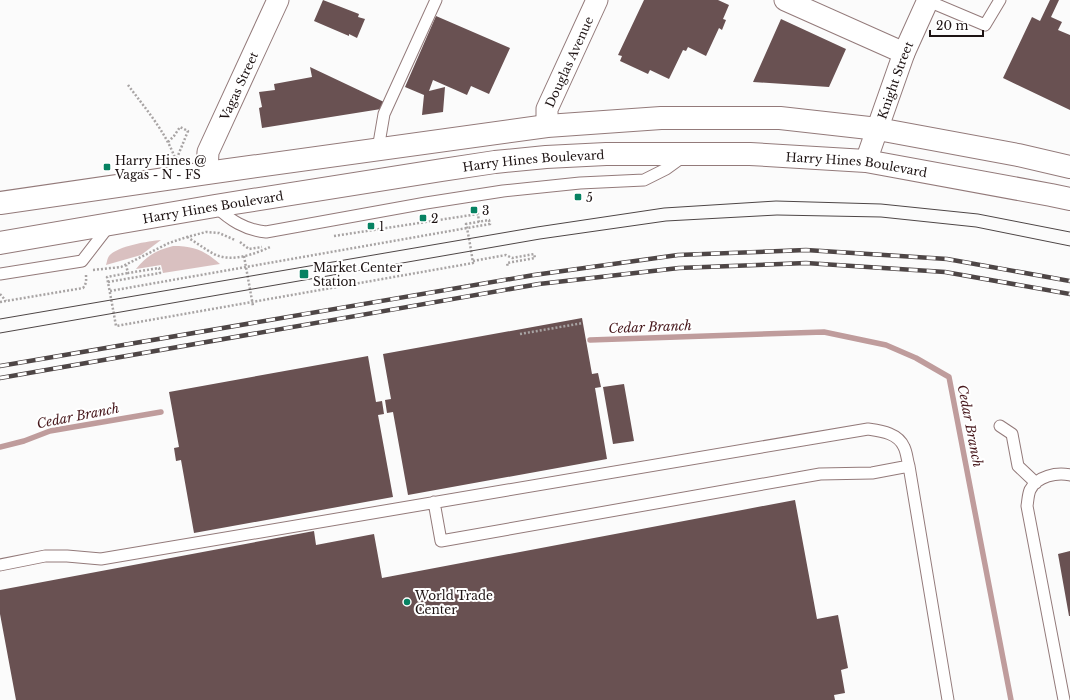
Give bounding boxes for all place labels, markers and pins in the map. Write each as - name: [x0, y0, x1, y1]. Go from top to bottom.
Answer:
- place label: Harry Hines @ Vagas - N - FS: [114, 153, 207, 182]
- marker: Harry Hines @ Vagas - N - FS: [102, 162, 112, 172]
- place label: 5: [586, 190, 593, 205]
- marker: 5: [573, 192, 583, 202]
- place label: 3: [482, 203, 489, 218]
- marker: 3: [469, 205, 479, 215]
- place label: 2: [431, 211, 438, 226]
- marker: 2: [418, 213, 428, 223]
- place label: 1: [379, 219, 384, 234]
- marker: 1: [366, 221, 376, 231]
- place label: Market Center Station: [313, 260, 402, 289]
- marker: Market Center Station: [298, 268, 310, 280]
- place label: World Trade Center: [414, 588, 493, 617]
- marker: World Trade Center: [402, 597, 412, 607]

